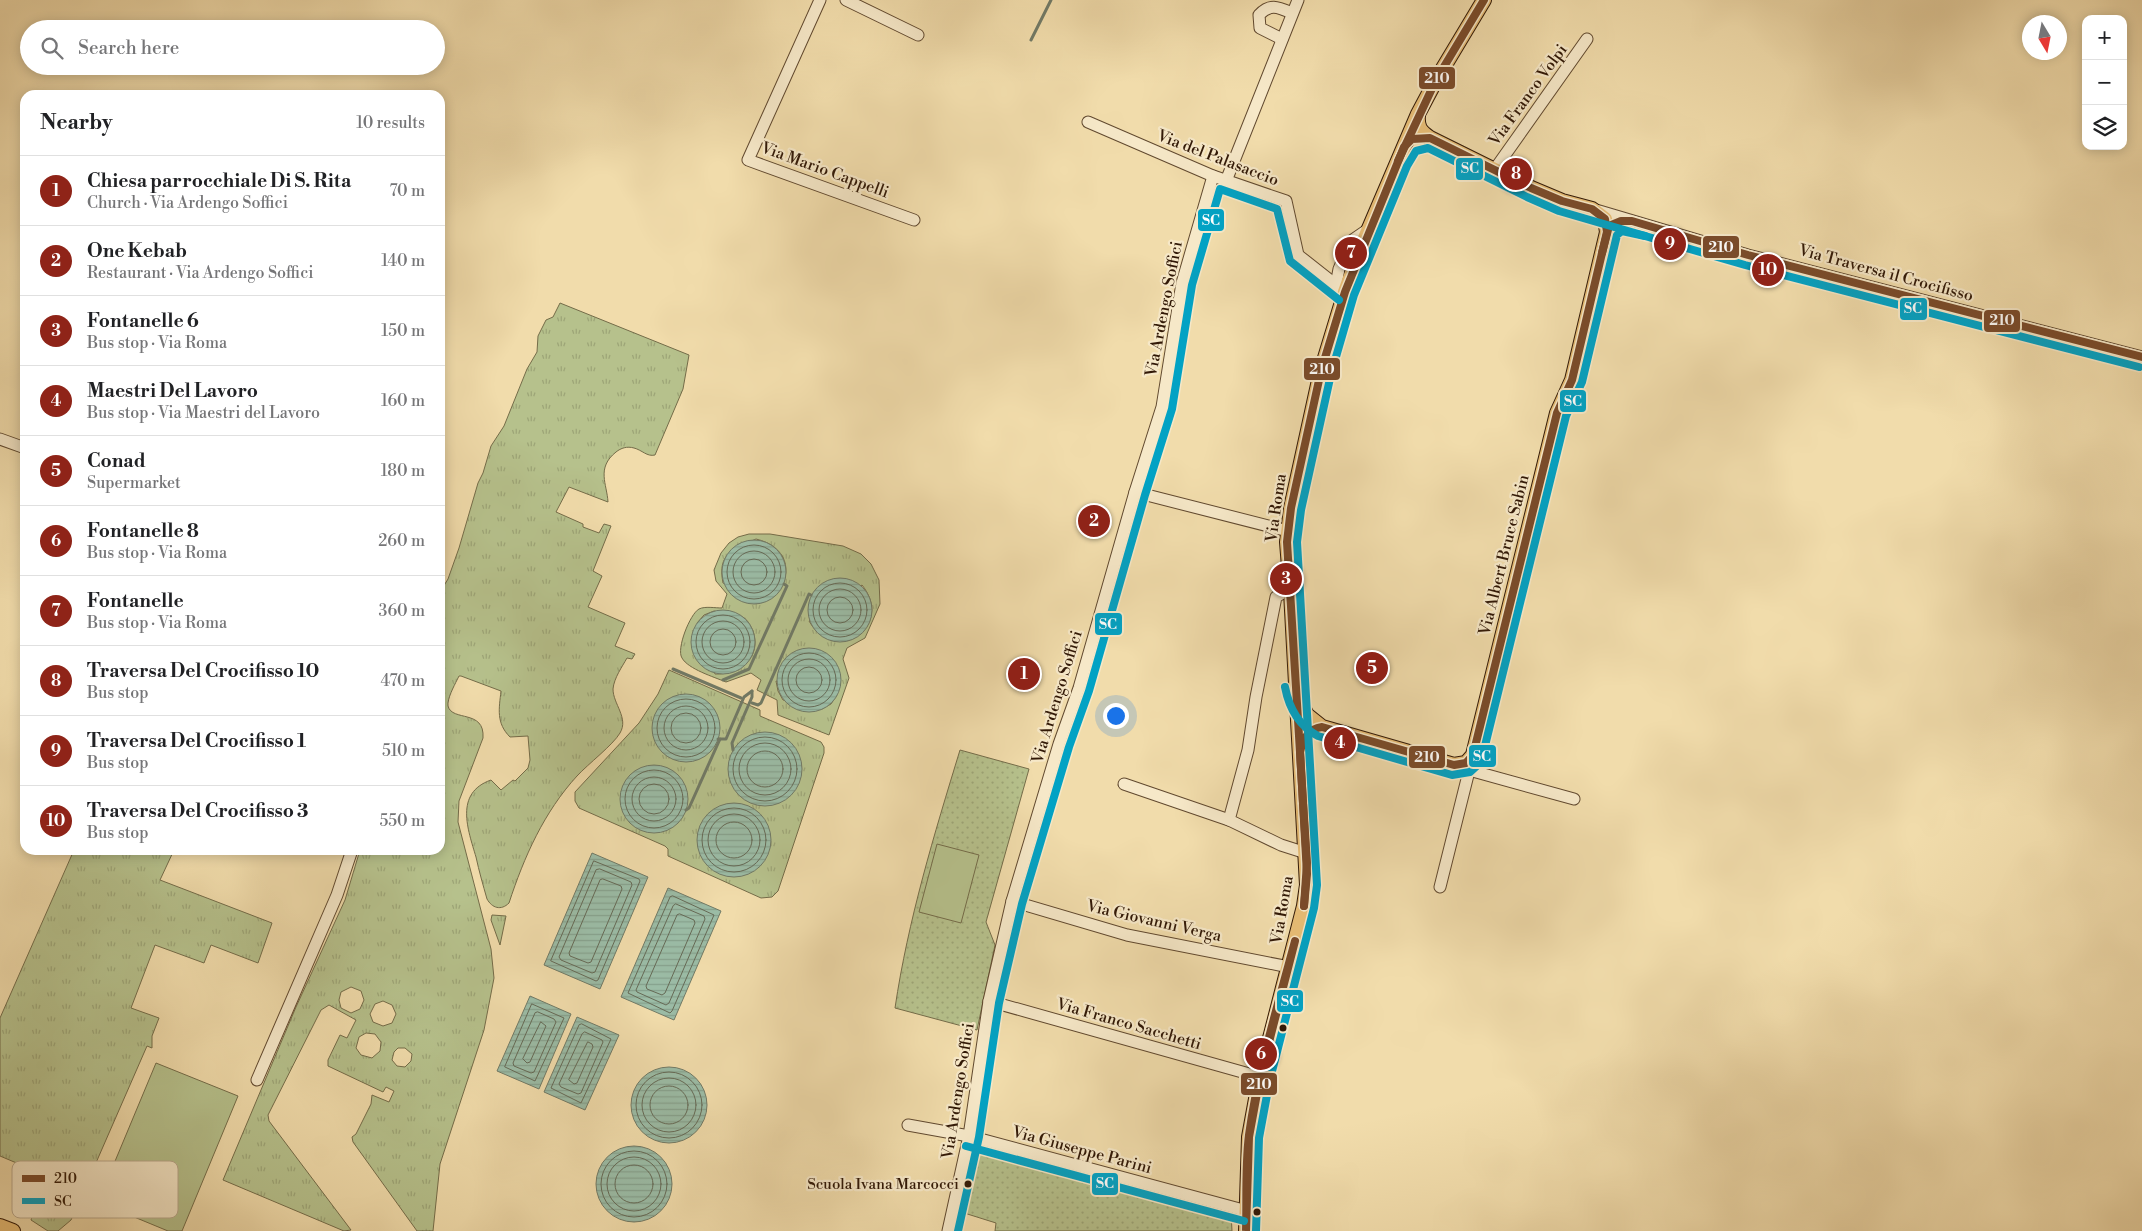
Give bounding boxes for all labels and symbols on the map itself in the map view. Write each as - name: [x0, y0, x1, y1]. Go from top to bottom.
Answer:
- north arrow: [2022, 15, 2067, 60]
- street label: Via Franco Volpi: [1484, 40, 1572, 150]
- line badge: 210: [1418, 66, 1456, 90]
- text: 210: [1424, 70, 1450, 88]
- street label: Via del Palasaccio: [1153, 125, 1282, 190]
- street label: Via Mario Cappelli: [757, 137, 892, 202]
- pin: 8: [1500, 155, 1532, 193]
- line badge: SC: [1455, 157, 1484, 181]
- text: SC: [1461, 160, 1479, 178]
- line badge: SC: [1197, 208, 1225, 232]
- text: SC: [1202, 212, 1220, 230]
- pin: 9: [1654, 225, 1686, 263]
- pin: 7: [1335, 234, 1367, 272]
- line badge: 210: [1702, 235, 1740, 259]
- street label: Via Ardengo Soffici: [1141, 239, 1187, 380]
- text: 210: [1708, 239, 1734, 257]
- street label: Via Traversa il Crocifisso: [1796, 240, 1975, 306]
- pin: 10: [1752, 251, 1784, 289]
- line badge: SC: [1899, 297, 1928, 321]
- text: SC: [1904, 300, 1922, 318]
- line badge: 210: [1983, 309, 2021, 333]
- text: 210: [1989, 312, 2015, 330]
- line badge: 210: [1303, 357, 1341, 381]
- text: 210: [1309, 361, 1335, 379]
- line badge: SC: [1559, 389, 1587, 413]
- text: SC: [1564, 393, 1582, 411]
- street label: Via Roma: [1261, 471, 1291, 545]
- street label: Via Albert Bruce Sabin: [1474, 472, 1534, 638]
- pin: 2: [1078, 502, 1110, 540]
- pin: 3: [1270, 560, 1302, 598]
- line badge: SC: [1094, 612, 1123, 636]
- text: SC: [1099, 616, 1117, 634]
- street label: Via Ardengo Soffici: [1027, 628, 1087, 767]
- pin: 5: [1356, 649, 1388, 687]
- pin: 1: [1008, 655, 1040, 693]
- your location: [1103, 703, 1129, 729]
- pin: 4: [1324, 724, 1356, 762]
- line badge: SC: [1468, 744, 1497, 768]
- line badge: 210: [1408, 745, 1446, 769]
- text: SC: [1473, 748, 1491, 766]
- text: 210: [1414, 749, 1440, 767]
- street label: Via Roma: [1266, 873, 1298, 947]
- street label: Via Giovanni Verga: [1084, 896, 1224, 946]
- line badge: SC: [1276, 989, 1304, 1013]
- street label: Via Franco Sacchetti: [1053, 993, 1204, 1054]
- text: SC: [1281, 993, 1299, 1011]
- street label: Via Ardengo Soffici: [937, 1021, 979, 1162]
- unlabelled marker: [1278, 1023, 1288, 1033]
- pin: 6: [1245, 1035, 1277, 1073]
- line badge: 210: [1240, 1072, 1278, 1096]
- text: 210: [1246, 1076, 1272, 1094]
- street label: Via Giuseppe Parini: [1009, 1121, 1154, 1178]
- legend: [12, 1161, 178, 1218]
- text: 210: [54, 1170, 77, 1188]
- line badge: SC: [1091, 1172, 1119, 1196]
- place label: Scuola Ivana Marcocci: [807, 1175, 959, 1194]
- text: SC: [1096, 1175, 1114, 1193]
- marker: Scuola Ivana Marcocci: [963, 1179, 973, 1189]
- text: SC: [54, 1193, 72, 1211]
- unlabelled marker: [1252, 1207, 1262, 1217]

